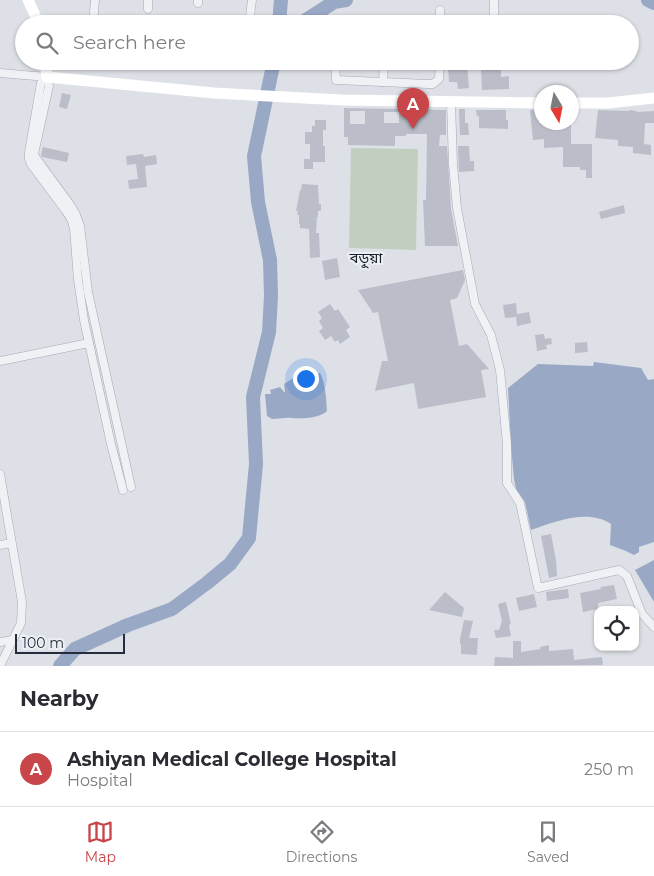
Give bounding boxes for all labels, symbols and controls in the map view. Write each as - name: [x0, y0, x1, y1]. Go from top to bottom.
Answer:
- search box: [15, 15, 639, 70]
- icon: search: [33, 29, 61, 57]
- text: Search here: [73, 31, 186, 54]
- north arrow: [534, 85, 579, 130]
- pin: A: [397, 88, 429, 129]
- district label: বড়ুয়া: [348, 248, 384, 269]
- your location: [293, 366, 319, 392]
- map controls: [594, 606, 639, 651]
- button: locate: [594, 606, 639, 651]
- scale bar: [15, 631, 125, 654]
- text: 100 m: [22, 634, 64, 652]
- text: Nearby: [20, 686, 99, 711]
- text: Ashiyan Medical College Hospital: [67, 748, 397, 771]
- text: A: [30, 760, 42, 779]
- text: 250 m: [584, 760, 634, 779]
- text: Hospital: [67, 771, 133, 790]
- tab: Map: [85, 818, 116, 866]
- tab: Directions: [286, 818, 357, 866]
- tab: Saved: [527, 818, 569, 866]

